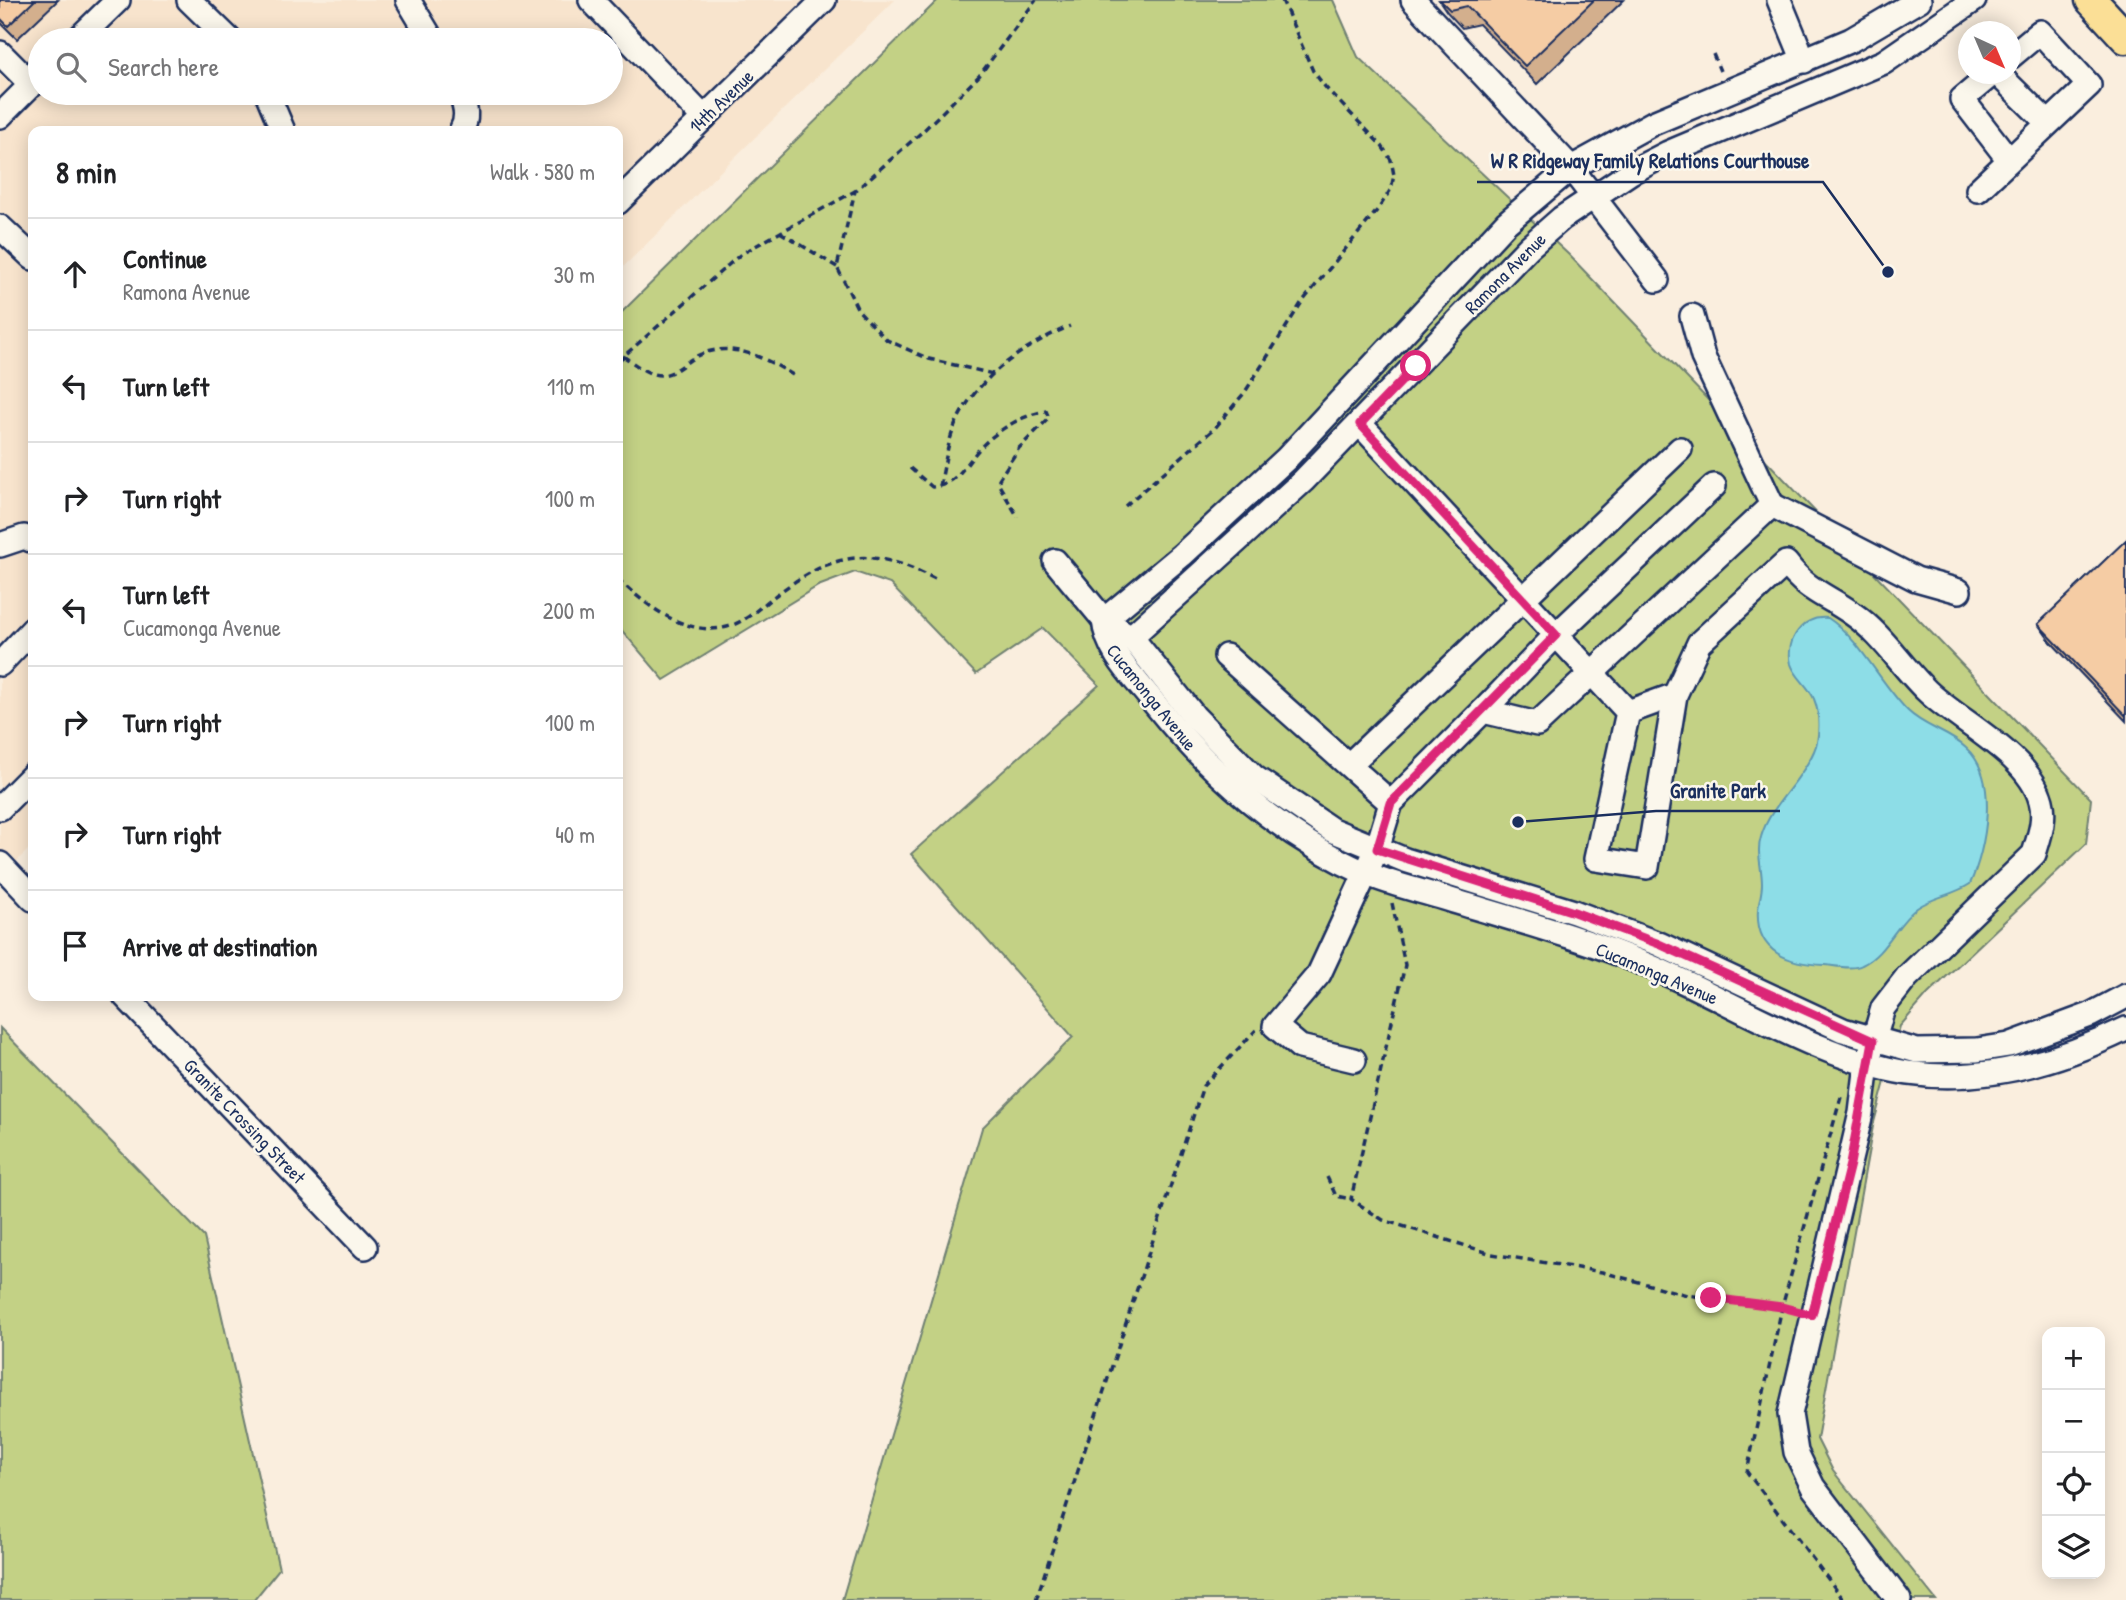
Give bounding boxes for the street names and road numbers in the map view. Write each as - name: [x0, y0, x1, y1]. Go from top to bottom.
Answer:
- street label: 14th Avenue: [683, 63, 760, 139]
- street label: Ramona Avenue: [1459, 226, 1552, 319]
- street label: Cucamonga Avenue: [1101, 638, 1203, 756]
- street label: Cucamonga Avenue: [1592, 936, 1723, 1011]
- street label: Granite Crossing Street: [178, 1053, 312, 1190]

